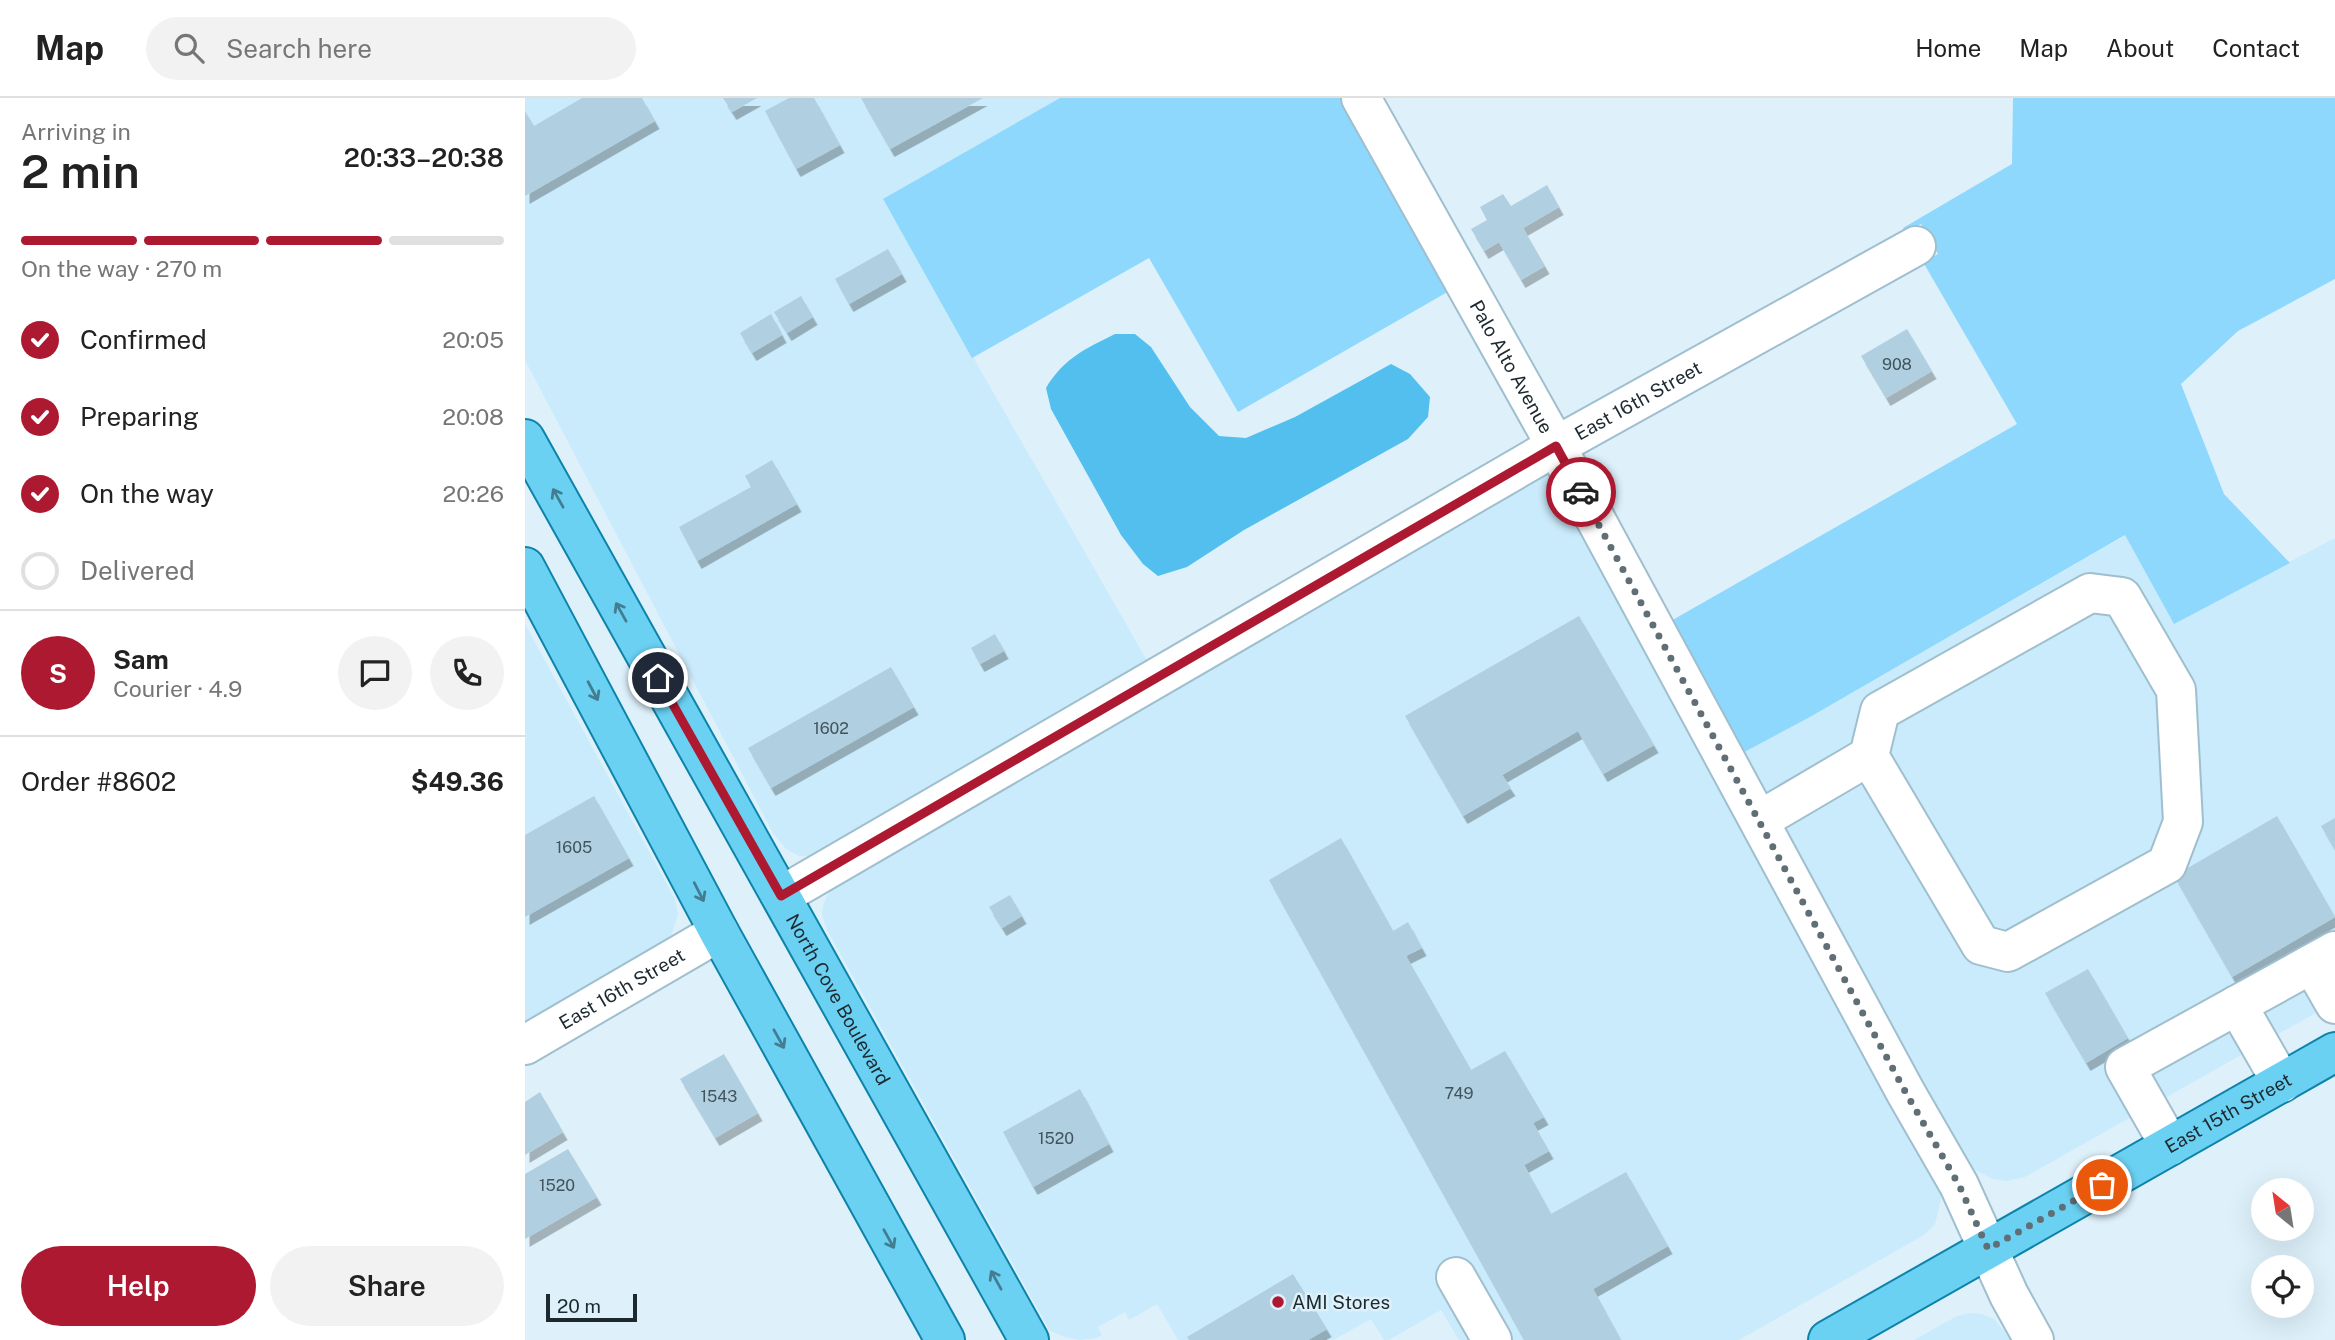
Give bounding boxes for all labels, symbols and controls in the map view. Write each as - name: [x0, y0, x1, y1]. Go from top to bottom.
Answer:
- search box: [146, 17, 636, 80]
- text: Map: [35, 29, 104, 67]
- icon: search: [170, 29, 208, 67]
- text: Search here: [226, 33, 372, 64]
- text: Home: [1915, 34, 1981, 62]
- text: Map: [2019, 34, 2068, 62]
- text: About: [2106, 34, 2174, 62]
- text: Contact: [2212, 34, 2300, 62]
- text: Arriving in: [21, 118, 131, 145]
- text: 20:33–20:38: [344, 142, 504, 173]
- text: 2 min: [21, 144, 140, 198]
- text: On the way · 270 m: [21, 255, 222, 282]
- street label: Palo Alto Avenue: [1466, 296, 1558, 437]
- icon: check: [21, 321, 59, 359]
- text: Confirmed: [80, 324, 207, 355]
- text: 20:05: [442, 326, 504, 353]
- house number: 908: [1882, 355, 1912, 374]
- street label: East 16th Street: [1571, 356, 1705, 444]
- icon: check: [21, 398, 59, 436]
- text: Preparing: [80, 401, 199, 432]
- text: 20:08: [442, 403, 504, 430]
- courier: [1546, 457, 1616, 527]
- icon: car: [1562, 473, 1600, 511]
- icon: check: [21, 475, 59, 513]
- text: On the way: [80, 478, 214, 509]
- text: 20:26: [443, 480, 504, 507]
- one-way arrow: [551, 488, 565, 508]
- text: Delivered: [80, 555, 195, 586]
- one-way arrow: [614, 602, 628, 622]
- button: chat: [338, 636, 412, 710]
- button: phone: [430, 636, 504, 710]
- text: Sam: [113, 644, 169, 675]
- pin: [628, 648, 688, 708]
- text: S: [49, 658, 67, 689]
- icon: home: [639, 659, 677, 697]
- text: Courier · 4.9: [113, 675, 242, 702]
- one-way arrow: [587, 680, 600, 701]
- house number: 1602: [813, 719, 849, 738]
- text: Order #8602: [21, 766, 176, 797]
- text: $49.36: [411, 766, 504, 797]
- house number: 1605: [556, 838, 592, 857]
- one-way arrow: [693, 881, 706, 902]
- street label: North Cove Boulevard: [782, 910, 895, 1089]
- street label: East 16th Street: [555, 943, 689, 1034]
- one-way arrow: [772, 1029, 786, 1049]
- street label: East 15th Street: [2161, 1068, 2295, 1157]
- house number: 749: [1444, 1084, 1474, 1103]
- house number: 1543: [701, 1087, 737, 1106]
- house number: 1520: [1038, 1129, 1074, 1148]
- pin: [2072, 1155, 2132, 1215]
- icon: bag: [2083, 1166, 2121, 1204]
- house number: 1520: [539, 1176, 575, 1195]
- north arrow: [2251, 1178, 2313, 1241]
- map controls: [2251, 1178, 2314, 1318]
- one-way arrow: [882, 1228, 896, 1248]
- button: Help: [21, 1246, 256, 1326]
- button: Share: [270, 1246, 504, 1326]
- button: locate: [2251, 1255, 2314, 1318]
- one-way arrow: [989, 1271, 1003, 1291]
- scale bar: [546, 1291, 637, 1323]
- place label: AMI Stores: [1292, 1291, 1390, 1313]
- marker: AMI Stores: [1270, 1294, 1286, 1310]
- text: 20 m: [557, 1295, 601, 1317]

